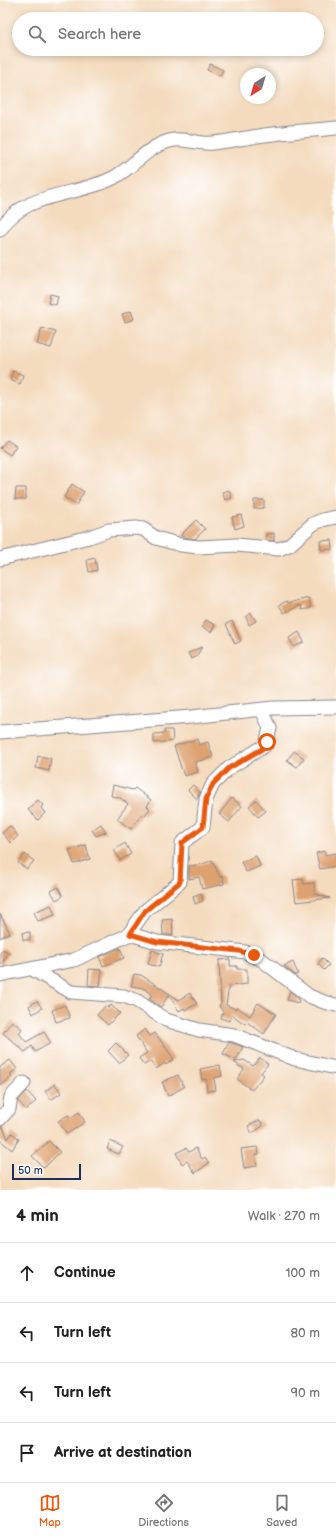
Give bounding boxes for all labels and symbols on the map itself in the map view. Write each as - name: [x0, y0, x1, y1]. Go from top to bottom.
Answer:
- north arrow: [240, 68, 276, 104]
- route start: [258, 733, 276, 751]
- route end: [245, 946, 263, 964]
- scale bar: [12, 1162, 81, 1181]

